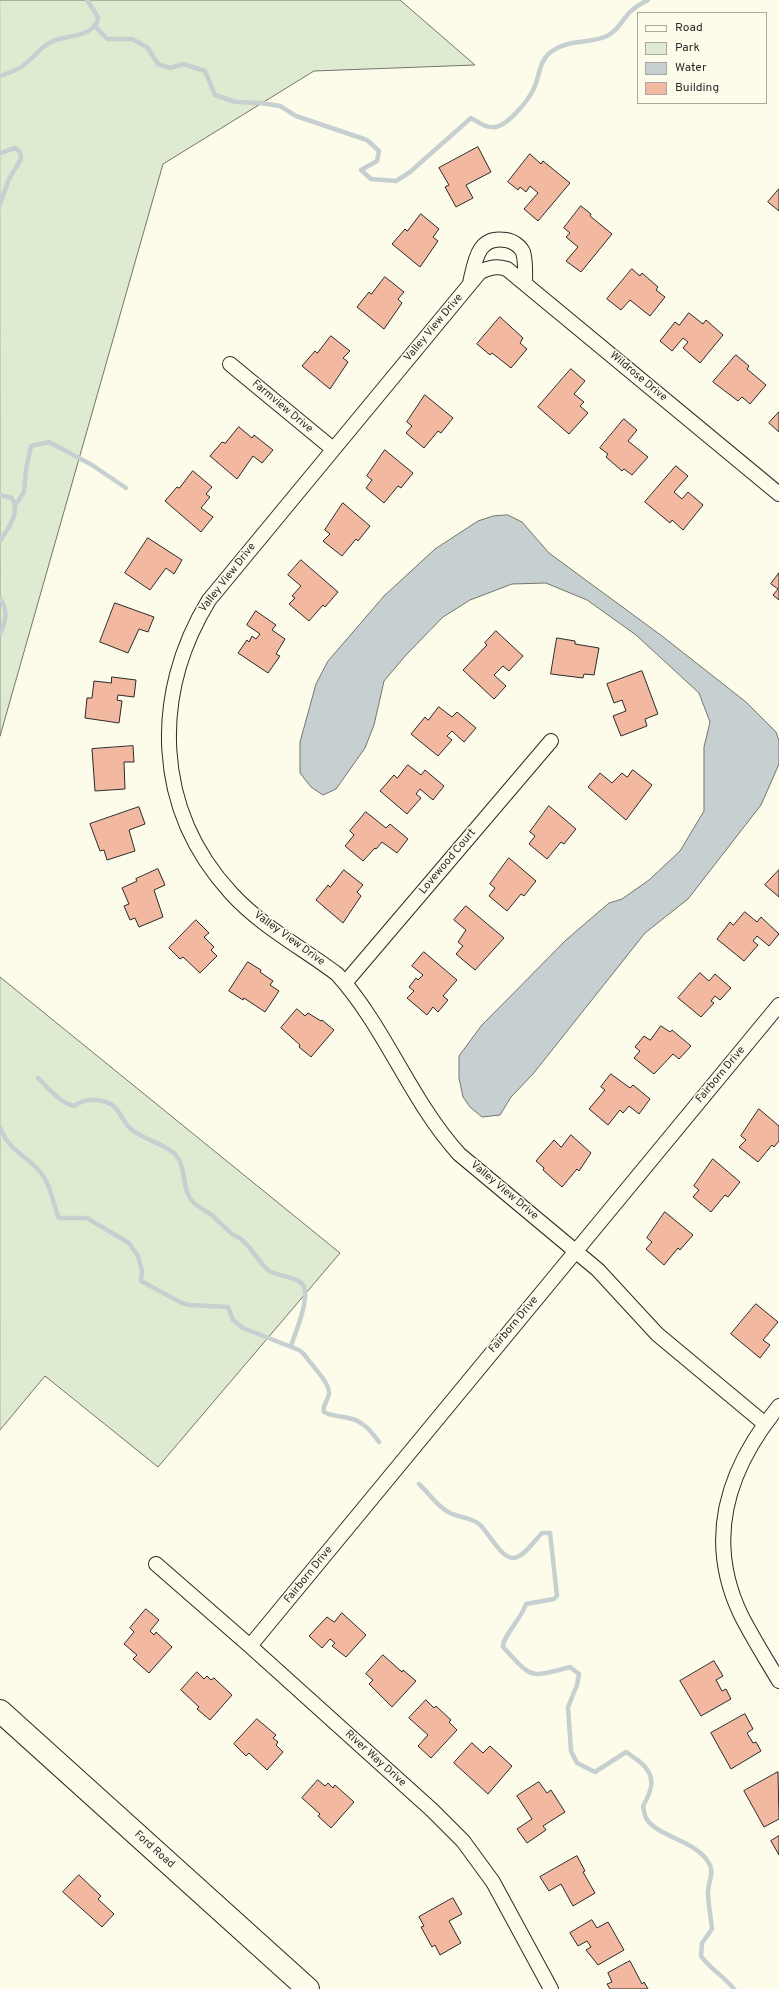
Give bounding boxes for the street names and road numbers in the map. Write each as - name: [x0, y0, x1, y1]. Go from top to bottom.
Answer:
- street label: Valley View Drive: [402, 291, 466, 365]
- street label: Wildrose Drive: [607, 349, 669, 405]
- street label: Farmview Drive: [249, 378, 315, 436]
- street label: Valley View Drive: [197, 541, 259, 615]
- street label: Lovewood Court: [417, 827, 479, 897]
- street label: Valley View Drive: [251, 909, 327, 969]
- street label: Fairborn Drive: [694, 1044, 748, 1106]
- street label: Valley View Drive: [467, 1159, 541, 1223]
- street label: Fairborn Drive: [487, 1294, 541, 1356]
- street label: Fairborn Drive: [282, 1544, 336, 1606]
- street label: River Way Drive: [342, 1728, 408, 1790]
- street label: Ford Road: [131, 1828, 177, 1872]

